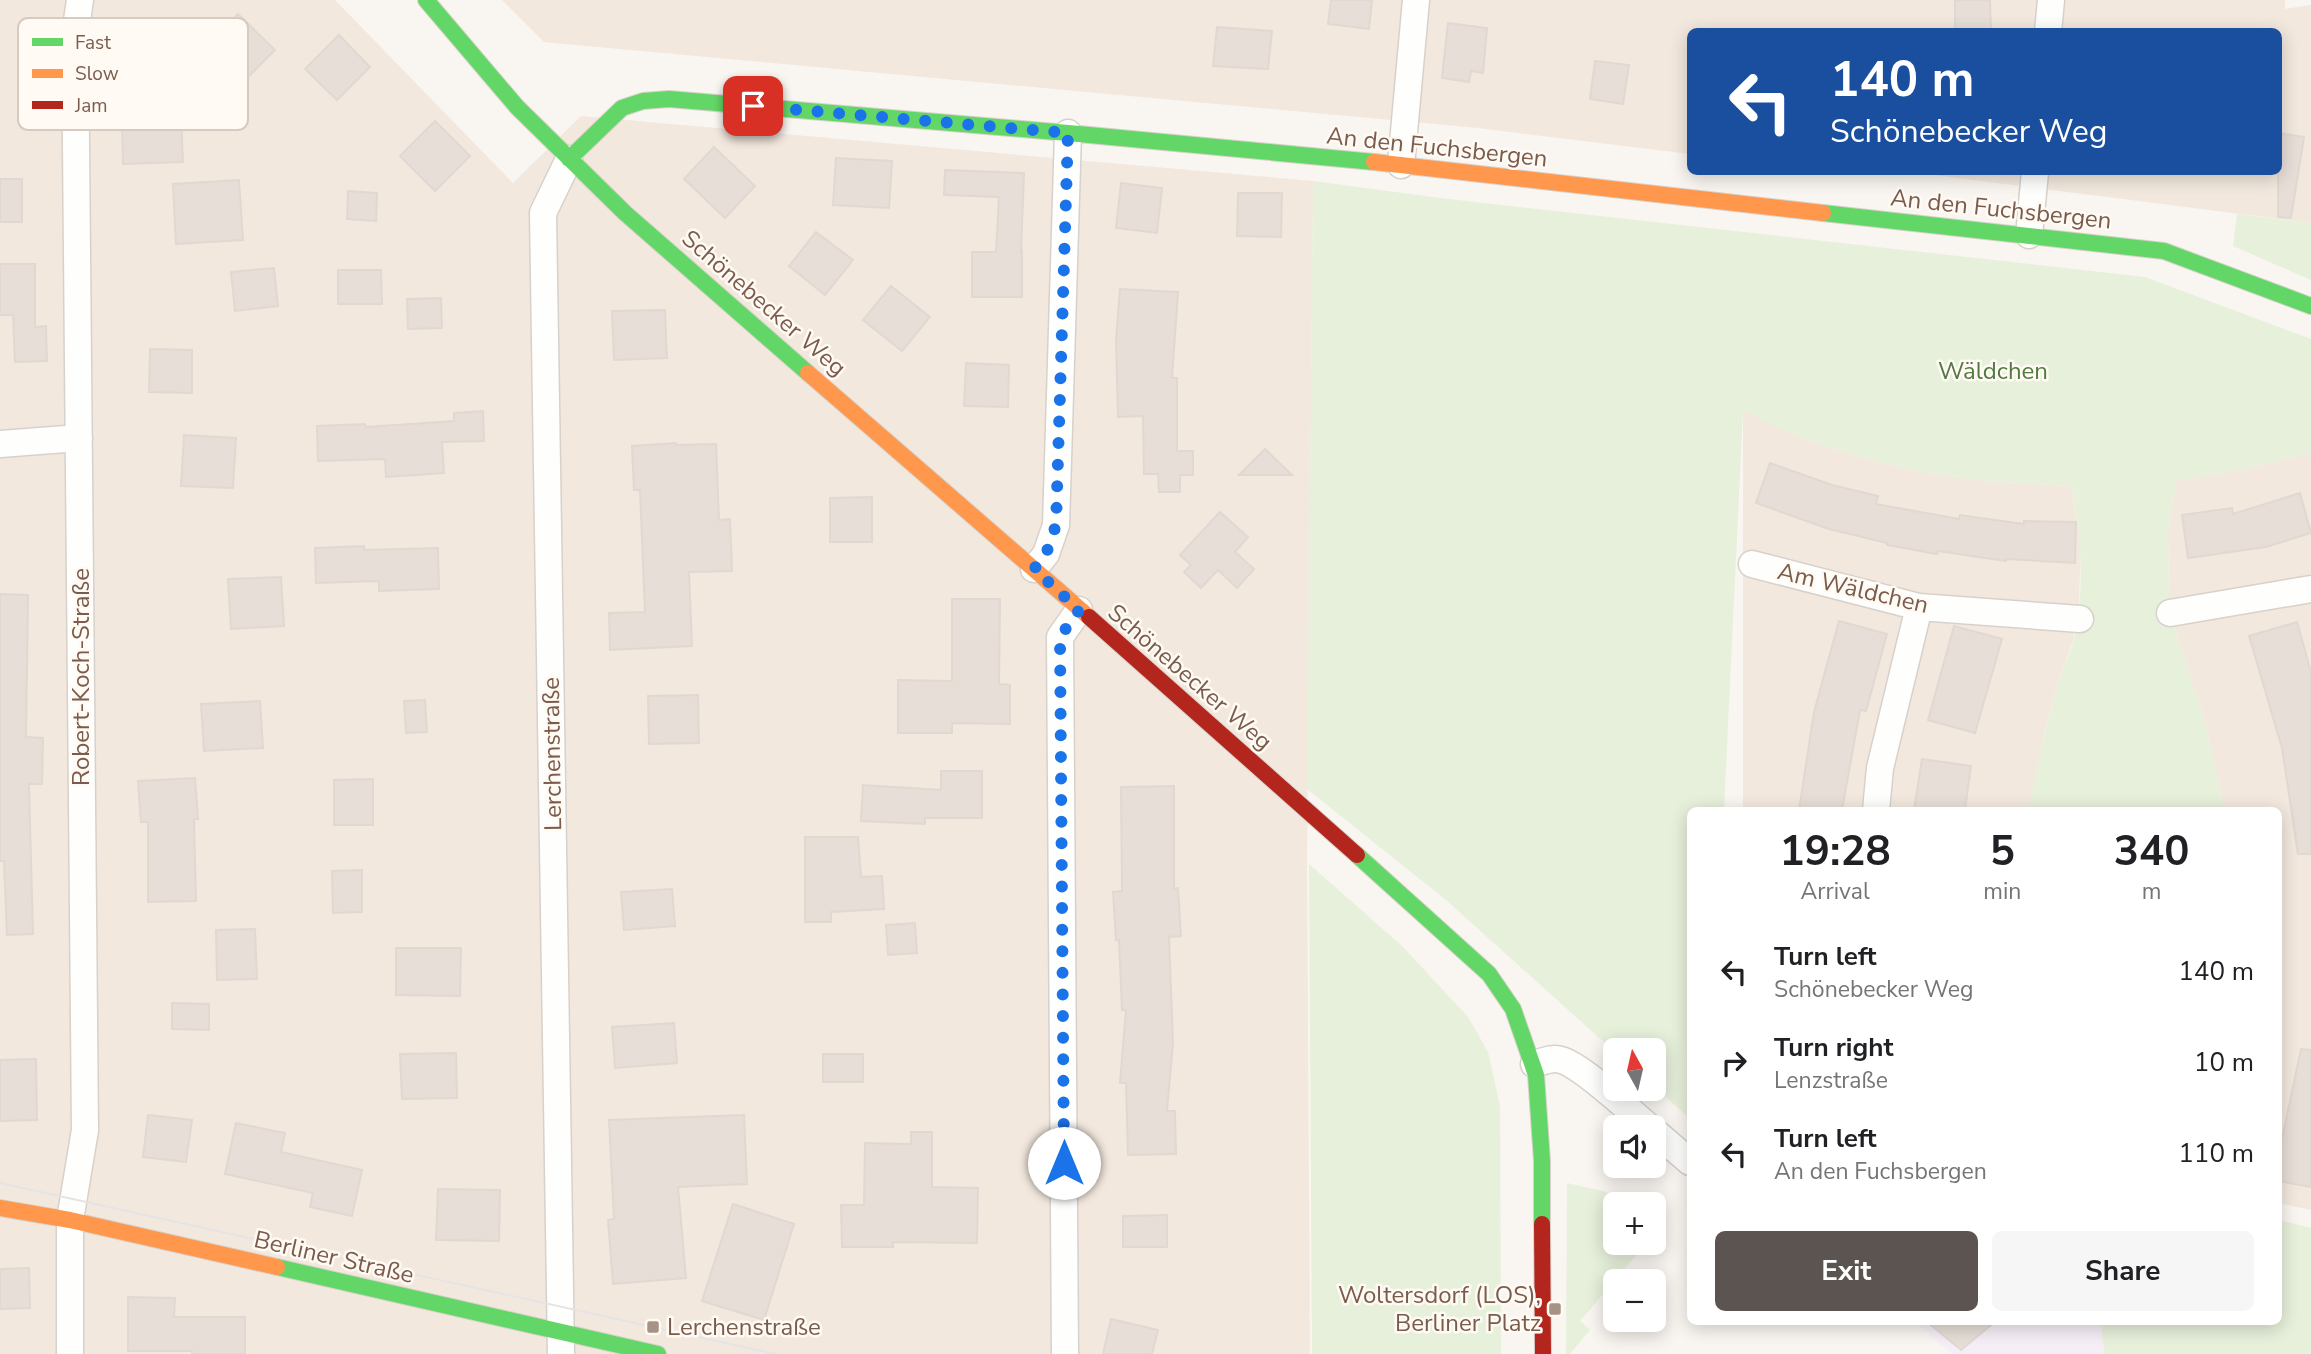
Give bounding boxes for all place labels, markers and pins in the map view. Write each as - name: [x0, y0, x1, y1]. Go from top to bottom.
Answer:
- pin: [723, 76, 783, 136]
- place label: Woltersdorf (LOS), Berliner Platz: [1338, 1279, 1541, 1339]
- marker: Woltersdorf (LOS), Berliner Platz: [1547, 1301, 1563, 1317]
- place label: Lerchenstraße: [667, 1311, 821, 1343]
- marker: Lerchenstraße: [645, 1319, 661, 1335]

